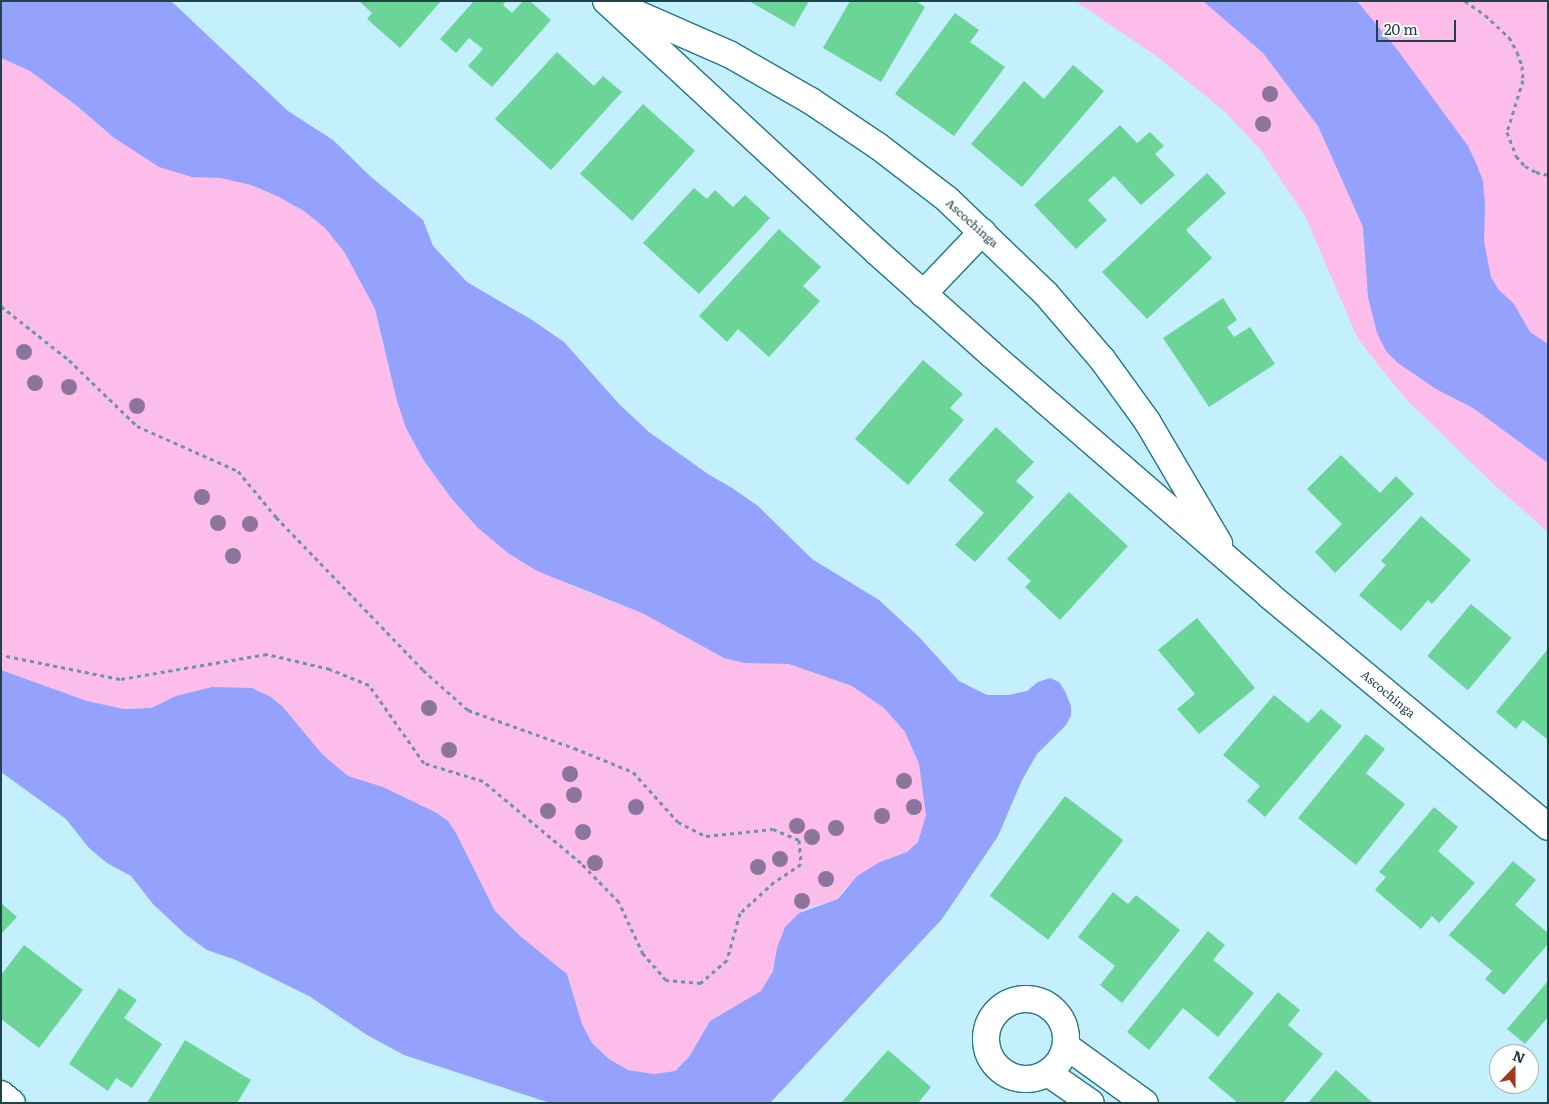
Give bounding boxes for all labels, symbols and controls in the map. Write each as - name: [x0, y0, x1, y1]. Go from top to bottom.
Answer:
- scale bar: [1379, 10, 1459, 42]
- text: 20 m: [1384, 17, 1418, 40]
- street label: Ascochinga: [943, 196, 1001, 250]
- street label: Ascochinga: [1358, 667, 1418, 721]
- north arrow: [1489, 1044, 1539, 1094]
- text: N: [1510, 1045, 1528, 1067]

